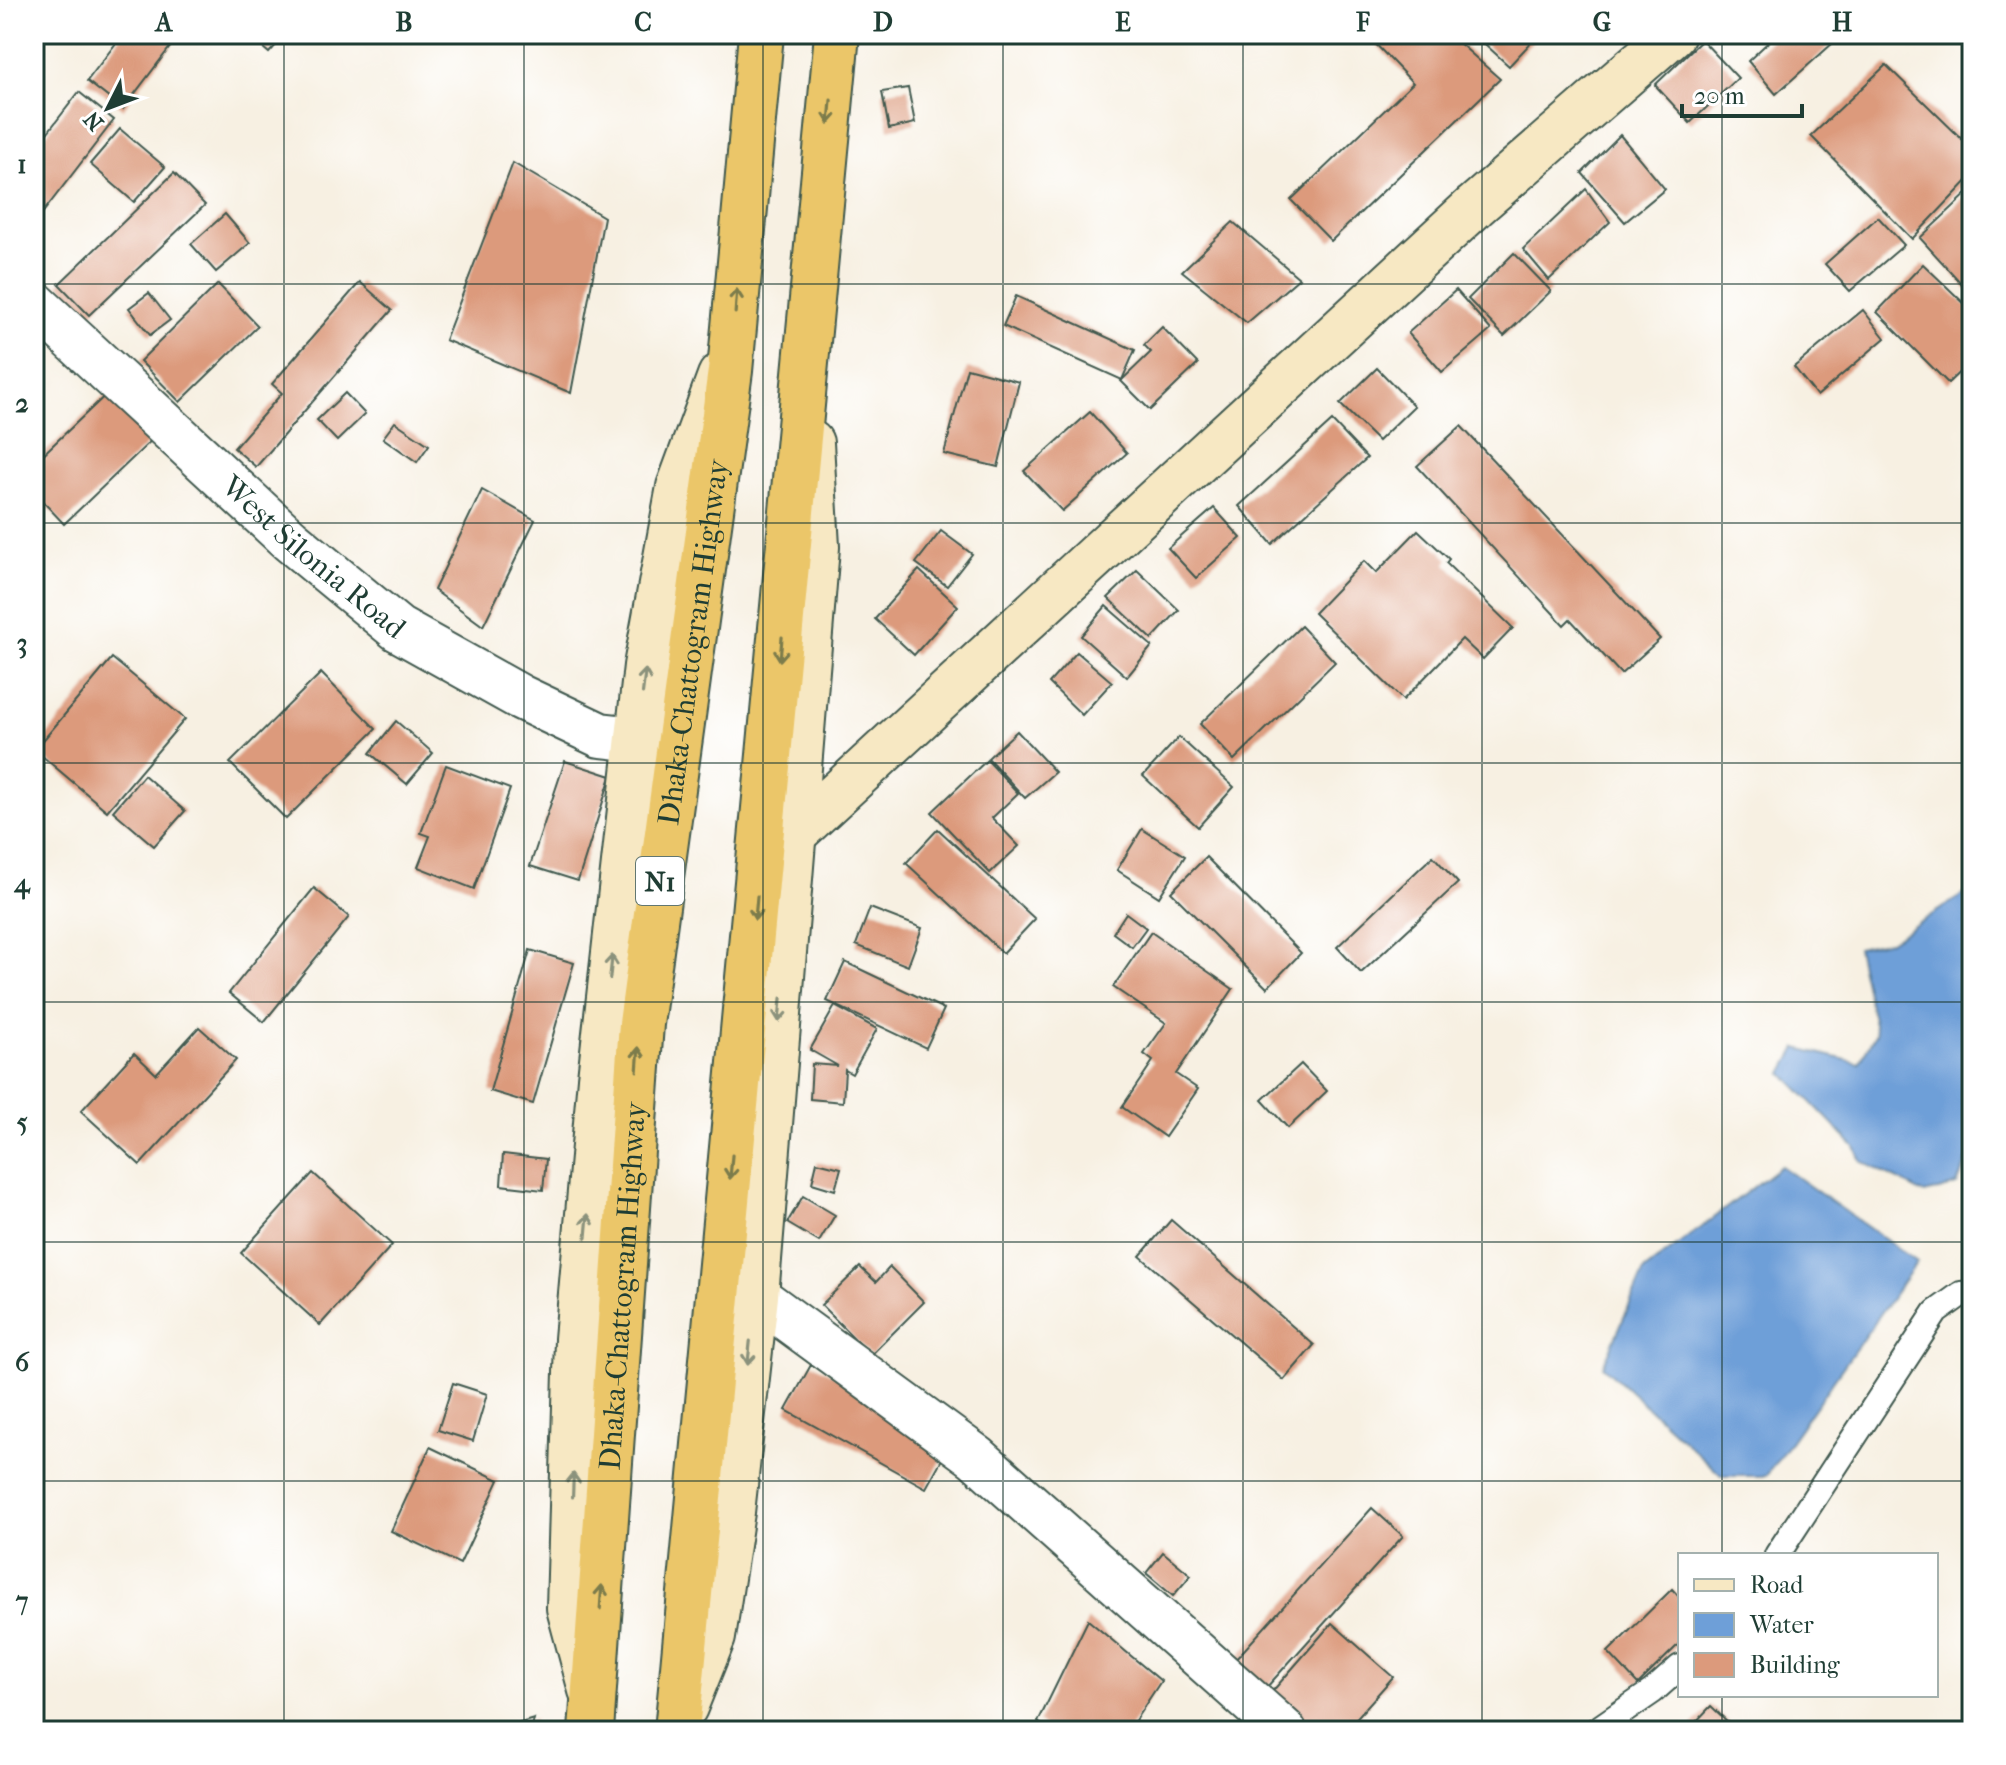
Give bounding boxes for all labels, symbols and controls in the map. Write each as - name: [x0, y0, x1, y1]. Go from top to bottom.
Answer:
- text: A: [154, 7, 174, 38]
- text: B: [396, 7, 413, 38]
- text: C: [634, 7, 652, 38]
- text: D: [873, 7, 893, 38]
- text: E: [1115, 7, 1131, 38]
- text: F: [1355, 7, 1370, 38]
- text: G: [1593, 7, 1611, 38]
- text: H: [1832, 7, 1853, 38]
- north arrow: [68, 68, 148, 148]
- scale bar: [1682, 68, 1802, 118]
- text: 20 m: [1694, 82, 1745, 110]
- one-way arrow: [823, 98, 838, 125]
- text: N: [78, 106, 109, 136]
- text: 1: [17, 149, 27, 180]
- one-way arrow: [728, 288, 743, 315]
- text: 2: [15, 388, 29, 419]
- street label: Dhaka-Chattogram Highway: [651, 456, 735, 827]
- street label: West Silonia Road: [214, 468, 413, 646]
- text: 3: [17, 628, 27, 659]
- one-way arrow: [773, 636, 788, 662]
- one-way arrow: [637, 669, 652, 694]
- road number: N1: [636, 857, 684, 905]
- text: 4: [13, 868, 31, 900]
- one-way arrow: [749, 894, 764, 921]
- one-way arrow: [604, 954, 619, 981]
- one-way arrow: [772, 996, 787, 1023]
- one-way arrow: [631, 1046, 646, 1073]
- street label: Dhaka-Chattogram Highway: [592, 1100, 653, 1471]
- text: 5: [16, 1107, 28, 1138]
- one-way arrow: [724, 1153, 739, 1180]
- one-way arrow: [580, 1213, 595, 1240]
- one-way arrow: [742, 1339, 757, 1366]
- text: 6: [15, 1347, 30, 1378]
- one-way arrow: [565, 1472, 580, 1499]
- legend: [1678, 1553, 1938, 1697]
- text: Road: [1750, 1571, 1804, 1599]
- one-way arrow: [594, 1584, 609, 1611]
- text: 7: [15, 1586, 29, 1617]
- text: Water: [1749, 1611, 1814, 1639]
- text: Building: [1750, 1651, 1841, 1679]

